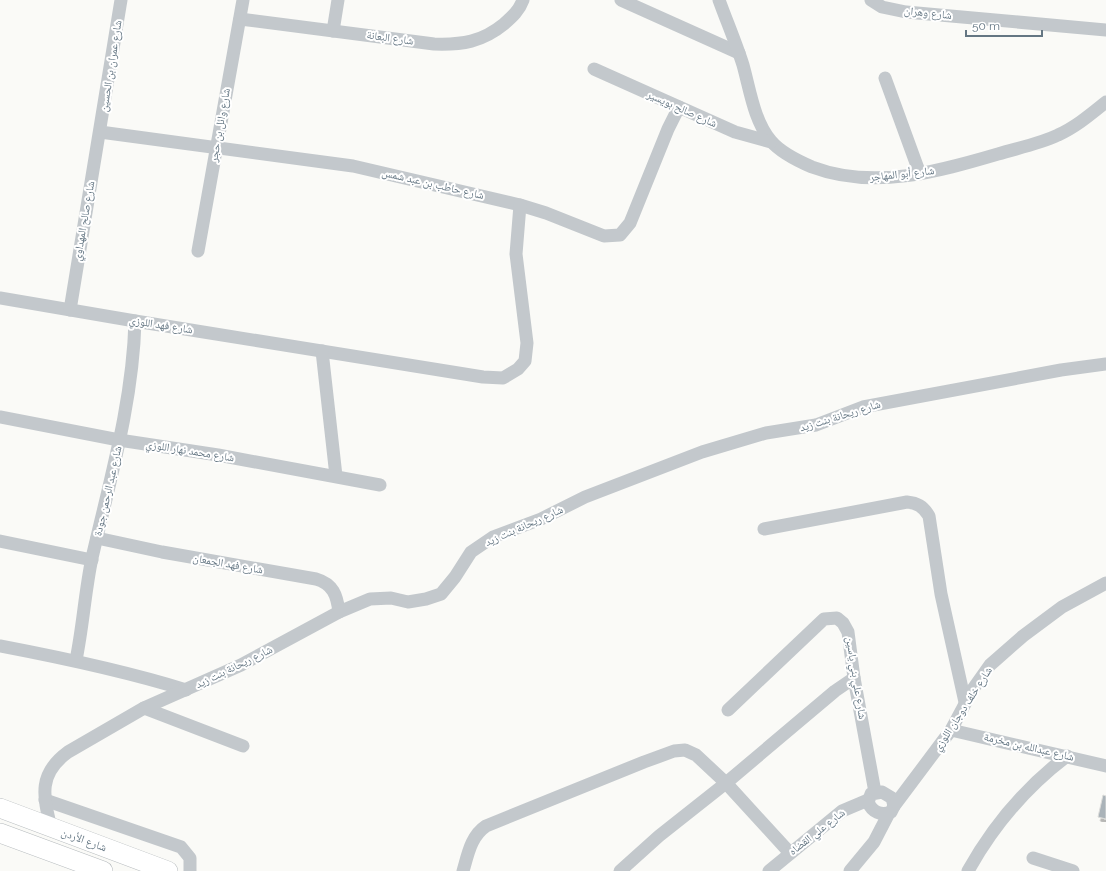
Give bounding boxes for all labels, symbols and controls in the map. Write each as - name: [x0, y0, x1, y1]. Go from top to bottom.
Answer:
- street label: شارع وهران: [903, 4, 953, 22]
- scale bar: [966, 12, 1042, 38]
- street label: شارع عمران بن الحسين: [97, 19, 125, 113]
- text: 50 m: [972, 19, 1000, 33]
- street label: شارع البعانة: [366, 28, 414, 48]
- street label: شارع وائل بن حجر: [207, 87, 233, 164]
- street label: شارع صالح بويسير: [644, 87, 719, 130]
- street label: شارع أبو المهاجر: [868, 163, 935, 184]
- street label: شارع حاطب بن عبد شمس: [381, 166, 485, 202]
- street label: شارع صالح المهداوي: [71, 180, 99, 262]
- street label: شارع فهد اللوزي: [128, 314, 194, 338]
- street label: شارع ريحانة بنت زيد: [798, 398, 882, 434]
- street label: شارع محمد نهار اللوزي: [144, 438, 235, 466]
- street label: شارع عبد الرحمن جودة: [91, 445, 125, 537]
- street label: شارع ريحانة بنت زيد: [483, 503, 565, 549]
- street label: شارع فهد الجمعان: [192, 551, 264, 577]
- street label: شارع علي بني ياسين: [841, 636, 869, 720]
- street label: شارع ريحانة بنت زيد: [193, 643, 275, 691]
- street label: شارع خلف دوجان اللوزي: [931, 664, 997, 755]
- street label: شارع عبدالله بن مخرمة: [983, 730, 1075, 764]
- street label: شارع علي القضاه: [786, 806, 849, 859]
- street label: شارع الأردن: [60, 826, 108, 854]

